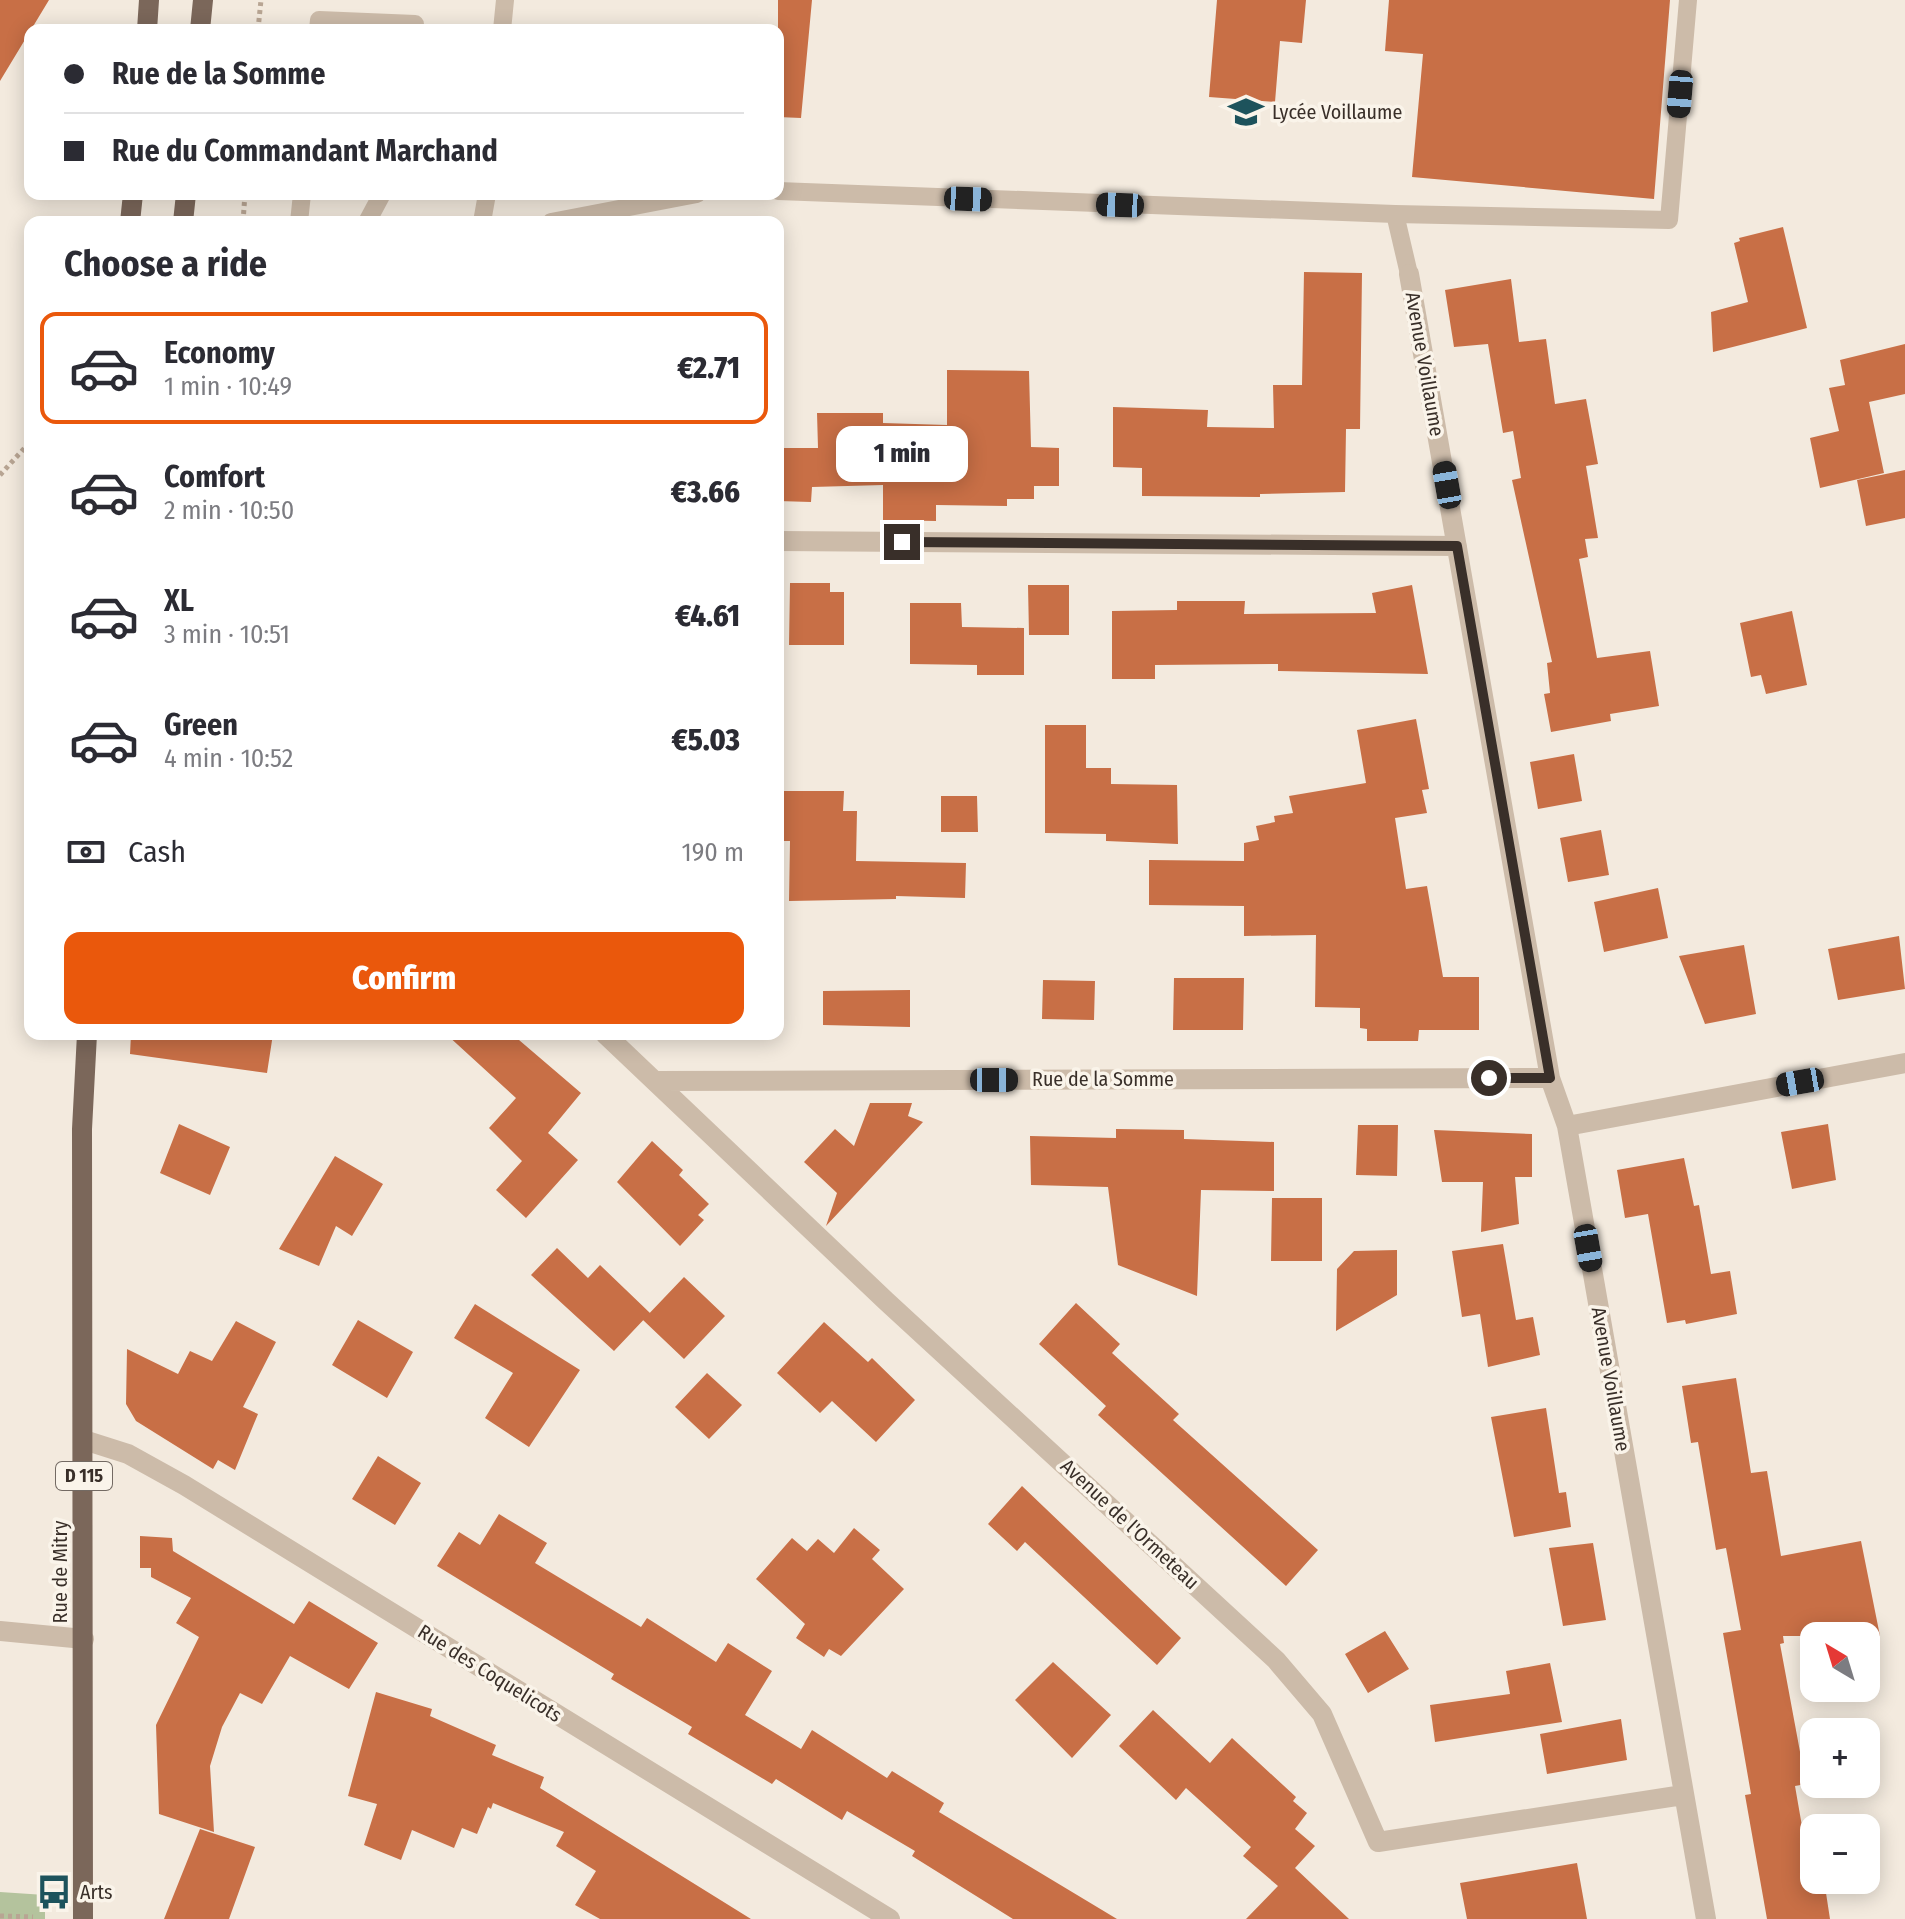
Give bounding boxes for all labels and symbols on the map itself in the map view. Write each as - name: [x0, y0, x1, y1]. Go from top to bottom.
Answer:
- car: [1666, 69, 1694, 119]
- school or university icon: Lycée Voillaume: [1227, 93, 1265, 131]
- place label: Lycée Voillaume: [1272, 100, 1402, 124]
- car: [944, 186, 992, 212]
- car: [1096, 192, 1144, 218]
- street label: Avenue Voillaume: [1401, 290, 1449, 438]
- callout: 1 min: [836, 426, 968, 482]
- car: [1431, 459, 1463, 511]
- route end: [884, 524, 920, 560]
- route start: [1471, 1060, 1507, 1096]
- car: [1774, 1066, 1826, 1098]
- street label: Rue de la Somme: [1032, 1067, 1174, 1091]
- car: [970, 1068, 1018, 1092]
- car: [1572, 1222, 1604, 1274]
- street label: Avenue Voillaume: [1587, 1305, 1635, 1453]
- street label: Avenue de l'Ormeteau: [1056, 1454, 1204, 1594]
- road number: D 115: [56, 1462, 112, 1490]
- street label: Rue de Mitry: [48, 1520, 72, 1623]
- street label: Rue des Coquelicots: [414, 1619, 566, 1727]
- north arrow: [1800, 1622, 1880, 1702]
- bus stop icon: Arts: [35, 1873, 73, 1911]
- place label: Arts: [80, 1880, 113, 1904]

